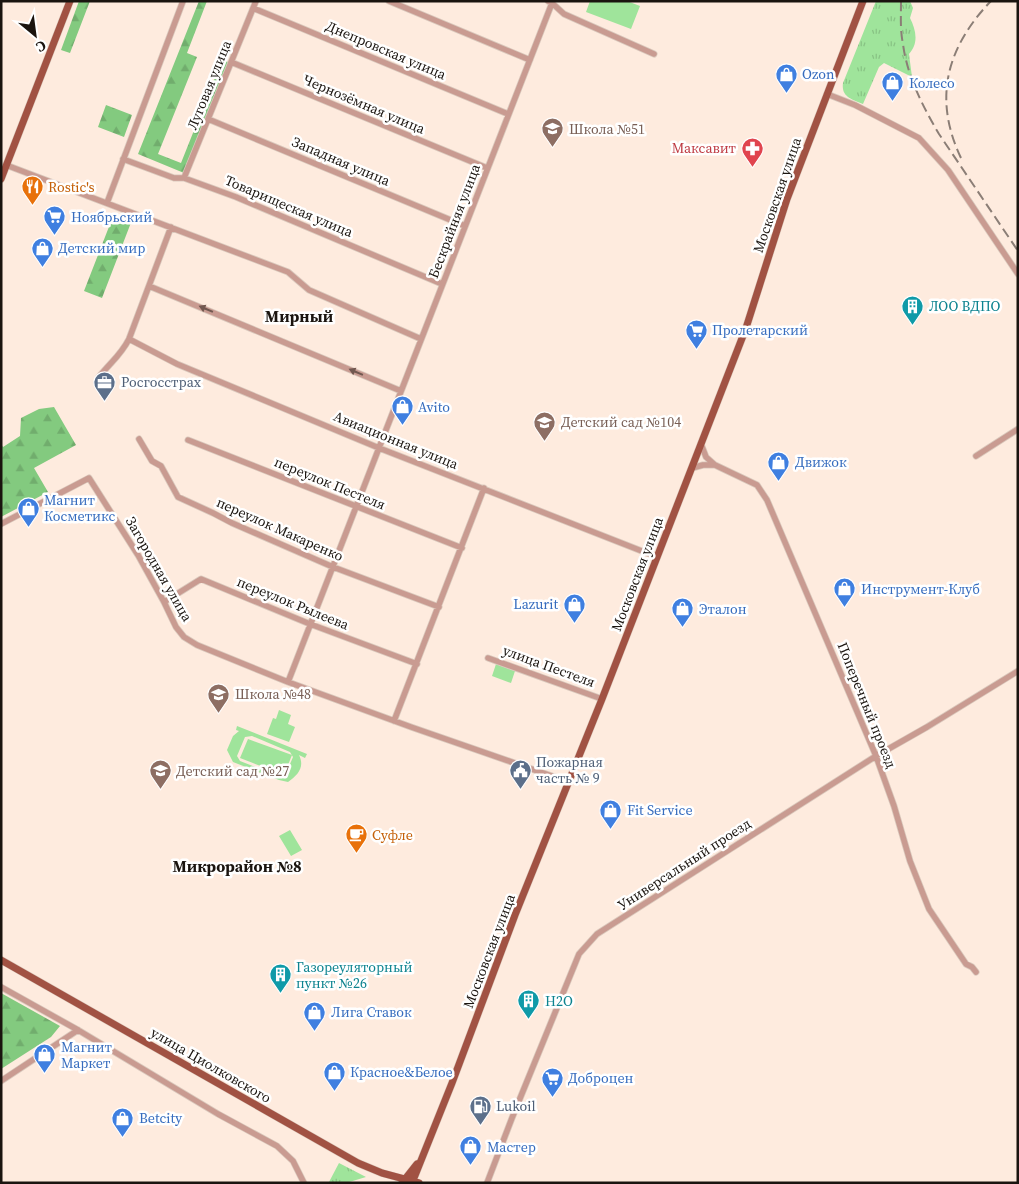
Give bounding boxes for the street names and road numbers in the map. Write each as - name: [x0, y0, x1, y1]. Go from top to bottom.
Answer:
- street label: Днепровская улица: [323, 16, 450, 85]
- street label: Луговая улица: [182, 36, 236, 133]
- street label: Чернозёмная улица: [300, 69, 429, 139]
- street label: Западная улица: [289, 131, 394, 191]
- street label: Московская улица: [748, 134, 806, 255]
- street label: Бескрайняя улица: [423, 160, 485, 281]
- street label: Товарищеская улица: [222, 170, 357, 242]
- street label: Авиационная улица: [331, 406, 462, 474]
- street label: переулок Пестеля: [271, 452, 389, 514]
- street label: переулок Макаренко: [213, 492, 347, 566]
- street label: Загородная улица: [121, 513, 198, 626]
- street label: Московская улица: [606, 513, 668, 634]
- street label: переулок Рылеева: [234, 571, 353, 635]
- street label: Поперечный проезд: [833, 639, 901, 771]
- street label: улица Пестеля: [500, 640, 598, 692]
- street label: Универсальный проезд: [613, 813, 755, 915]
- street label: Московская улица: [458, 890, 520, 1011]
- street label: улица Циолковского: [147, 1022, 275, 1108]

